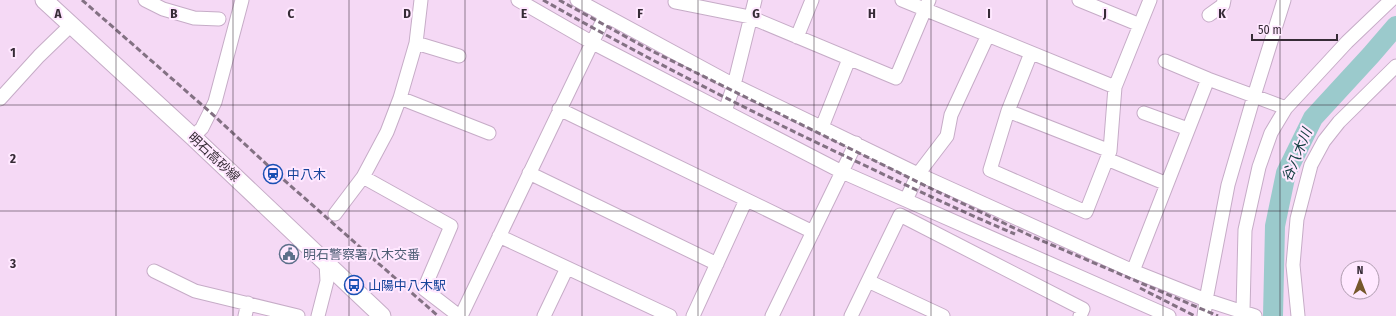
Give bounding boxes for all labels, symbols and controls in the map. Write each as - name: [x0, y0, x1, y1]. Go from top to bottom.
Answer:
- text: A: [53, 6, 62, 21]
- text: B: [170, 6, 178, 21]
- text: C: [288, 6, 295, 21]
- text: D: [403, 6, 411, 21]
- text: E: [521, 6, 527, 21]
- text: F: [637, 6, 643, 21]
- text: G: [752, 6, 760, 21]
- text: H: [868, 6, 876, 21]
- text: I: [987, 6, 991, 21]
- text: J: [1102, 6, 1107, 21]
- text: K: [1218, 6, 1226, 21]
- scale bar: [1252, 16, 1337, 42]
- text: 50 m: [1258, 23, 1282, 37]
- text: 1: [10, 45, 16, 60]
- water label: 谷八木川: [1278, 124, 1317, 184]
- street label: 明石高砂線: [185, 129, 243, 185]
- text: 2: [9, 151, 16, 166]
- station icon: 中八木: [262, 163, 284, 185]
- place label: 中八木: [287, 167, 326, 182]
- public building icon: 明石警察署八木交番: [278, 243, 300, 265]
- place label: 明石警察署八木交番: [303, 247, 420, 262]
- text: 3: [9, 256, 16, 271]
- north arrow: [1340, 260, 1380, 300]
- text: N: [1357, 264, 1363, 277]
- bus stop icon: 山陽中八木駅: [343, 274, 365, 296]
- place label: 山陽中八木駅: [368, 278, 446, 293]

